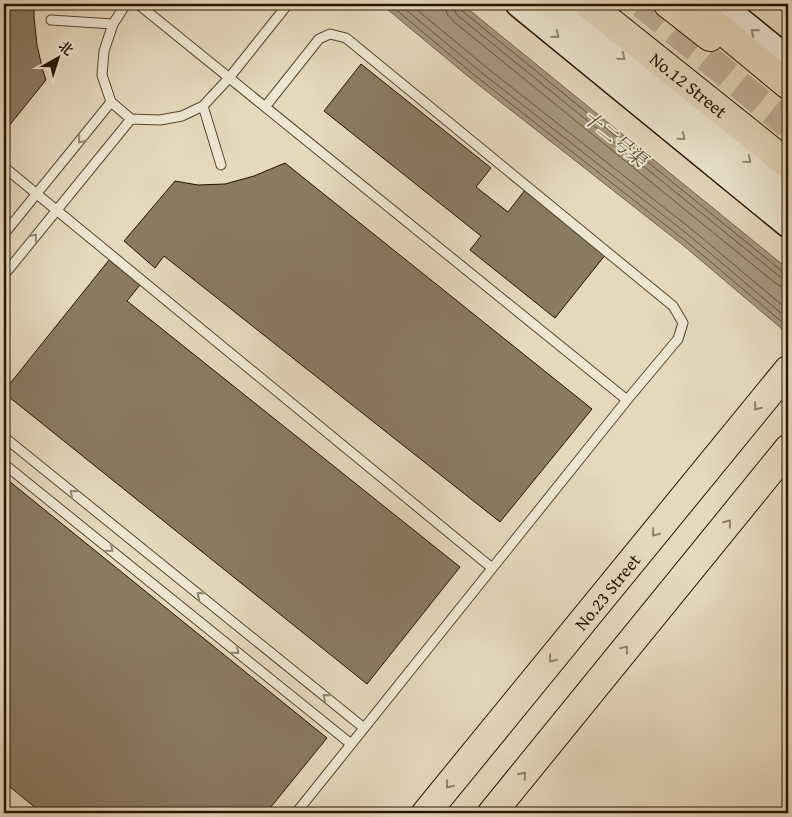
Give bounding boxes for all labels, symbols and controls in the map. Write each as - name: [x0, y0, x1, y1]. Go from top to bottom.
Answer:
- one-way arrow: [551, 29, 560, 38]
- one-way arrow: [751, 29, 760, 37]
- north arrow: [32, 32, 82, 82]
- text: 北: [54, 36, 78, 60]
- street label: No.12 Street: [644, 45, 734, 124]
- one-way arrow: [616, 51, 625, 59]
- water label: 十二号渠: [577, 103, 656, 175]
- one-way arrow: [677, 132, 686, 141]
- one-way arrow: [78, 134, 86, 143]
- one-way arrow: [742, 154, 751, 163]
- one-way arrow: [29, 234, 38, 243]
- one-way arrow: [754, 402, 763, 411]
- one-way arrow: [70, 490, 79, 499]
- one-way arrow: [723, 520, 732, 529]
- one-way arrow: [652, 527, 660, 536]
- one-way arrow: [104, 544, 113, 552]
- street label: No.23 Street: [567, 547, 647, 636]
- one-way arrow: [197, 593, 206, 601]
- one-way arrow: [231, 646, 240, 655]
- one-way arrow: [620, 646, 629, 655]
- one-way arrow: [549, 653, 557, 662]
- one-way arrow: [323, 694, 332, 703]
- one-way arrow: [517, 772, 526, 781]
- one-way arrow: [445, 779, 454, 788]

